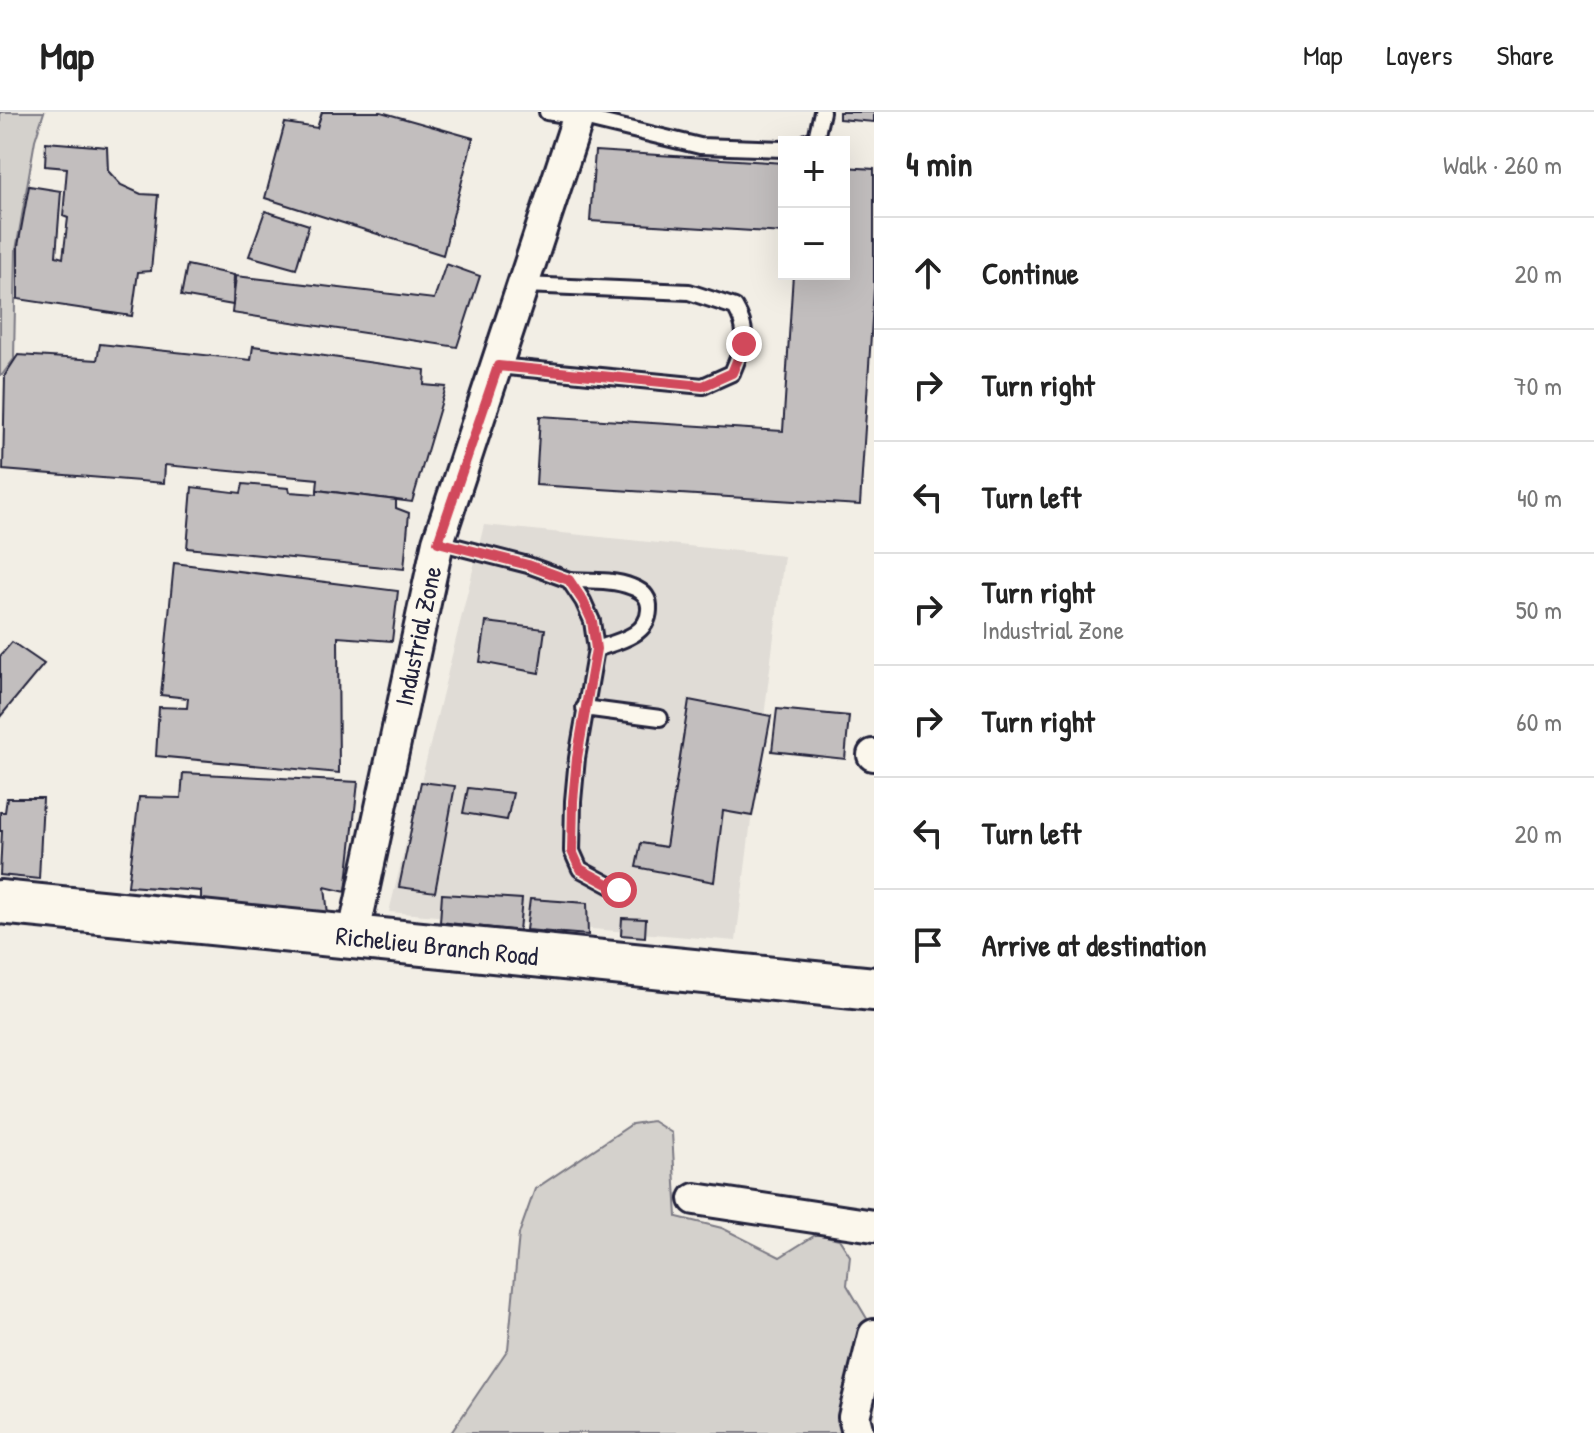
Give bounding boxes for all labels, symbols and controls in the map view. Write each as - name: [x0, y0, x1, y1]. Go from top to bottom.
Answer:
- text: Map: [40, 29, 94, 81]
- text: Map: [1303, 36, 1343, 74]
- text: Layers: [1387, 36, 1452, 74]
- text: Share: [1496, 36, 1554, 74]
- map controls: [778, 136, 850, 280]
- button: +: [778, 136, 850, 208]
- text: 4 min: [906, 141, 973, 187]
- text: Walk · 260 m: [1443, 147, 1562, 182]
- button: −: [778, 208, 850, 280]
- icon: ahead: [906, 251, 950, 295]
- text: Continue: [982, 253, 1079, 293]
- text: 20 m: [1515, 256, 1562, 291]
- route end: [726, 326, 762, 362]
- icon: right: [906, 363, 950, 407]
- text: Turn right: [982, 365, 1095, 405]
- text: 70 m: [1514, 368, 1562, 403]
- icon: left: [906, 475, 950, 519]
- text: Turn left: [982, 477, 1081, 517]
- text: 40 m: [1517, 480, 1562, 515]
- street label: Industrial Zone: [386, 563, 449, 709]
- text: Turn right: [982, 572, 1095, 612]
- icon: right: [906, 587, 950, 631]
- text: 50 m: [1516, 592, 1562, 627]
- text: Industrial Zone: [982, 612, 1124, 647]
- icon: right: [906, 699, 950, 743]
- text: Turn right: [982, 701, 1095, 741]
- text: 60 m: [1516, 704, 1562, 739]
- icon: left: [906, 811, 950, 855]
- text: Turn left: [982, 813, 1081, 853]
- text: 20 m: [1515, 816, 1562, 851]
- route start: [601, 872, 637, 908]
- street label: Richelieu Branch Road: [334, 917, 540, 974]
- icon: arrive: [906, 923, 950, 967]
- text: Arrive at destination: [982, 925, 1207, 965]

